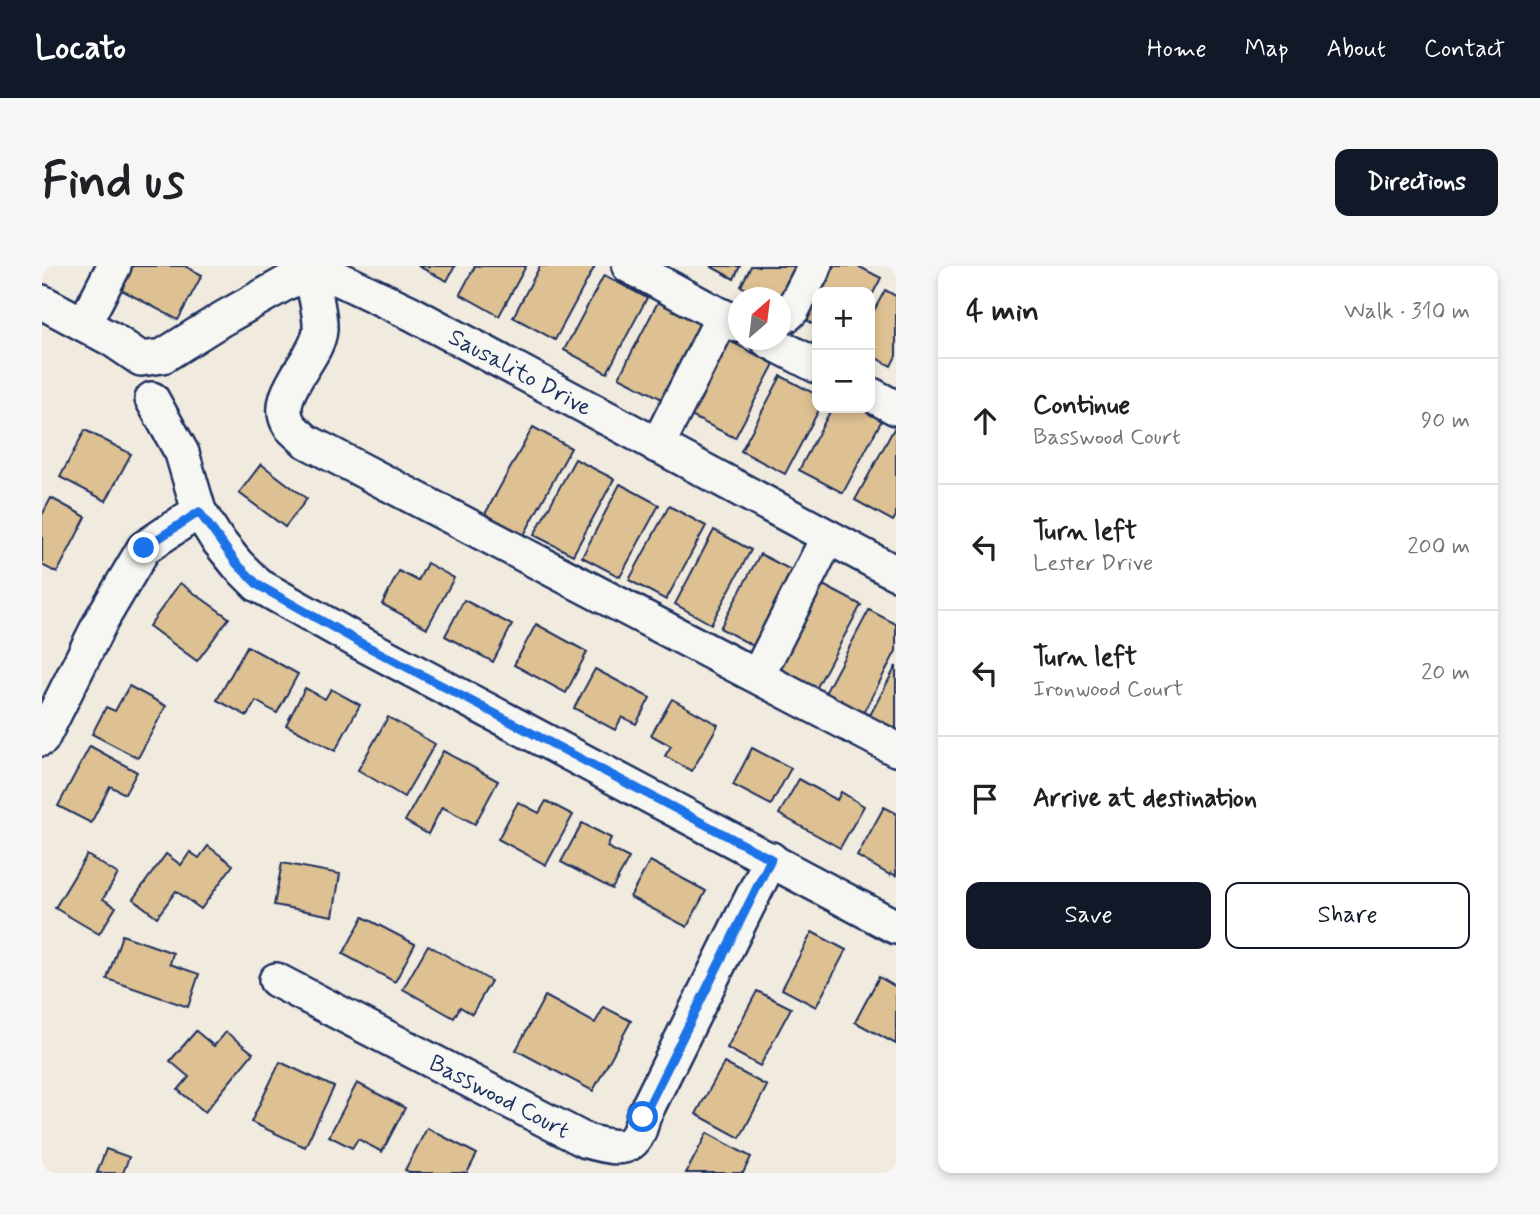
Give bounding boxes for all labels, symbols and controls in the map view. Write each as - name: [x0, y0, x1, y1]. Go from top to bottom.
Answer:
- text: Locato: [35, 27, 126, 71]
- text: Home: [1147, 34, 1207, 65]
- text: Map: [1245, 34, 1289, 65]
- text: About: [1327, 34, 1386, 65]
- text: Contact: [1424, 34, 1505, 65]
- button: Directions: [1335, 149, 1498, 216]
- text: Find us: [42, 150, 185, 215]
- north arrow: [728, 287, 791, 350]
- map controls: [812, 287, 875, 413]
- button: +: [812, 287, 875, 350]
- text: 4 min: [966, 292, 1039, 331]
- text: Walk · 310 m: [1344, 297, 1470, 327]
- street label: Sausalito Drive: [443, 322, 597, 424]
- button: −: [812, 350, 875, 413]
- text: Continue: [1033, 389, 1130, 423]
- icon: ahead: [966, 402, 1004, 440]
- text: 90 m: [1421, 406, 1470, 436]
- text: Basswood Court: [1033, 423, 1181, 453]
- text: Turn left: [1033, 515, 1137, 549]
- icon: left: [966, 528, 1004, 566]
- route end: [128, 532, 159, 563]
- text: 200 m: [1407, 532, 1470, 562]
- text: Lester Drive: [1033, 549, 1153, 579]
- text: Turn left: [1033, 641, 1137, 675]
- icon: left: [966, 654, 1004, 692]
- text: 20 m: [1421, 658, 1470, 688]
- text: Ironwood Court: [1033, 675, 1184, 705]
- icon: arrive: [966, 780, 1004, 818]
- text: Arrive at destination: [1033, 782, 1257, 816]
- button: Save: [966, 882, 1211, 949]
- button: Share: [1225, 882, 1470, 949]
- street label: Basswood Court: [423, 1048, 575, 1147]
- route start: [627, 1101, 658, 1132]

